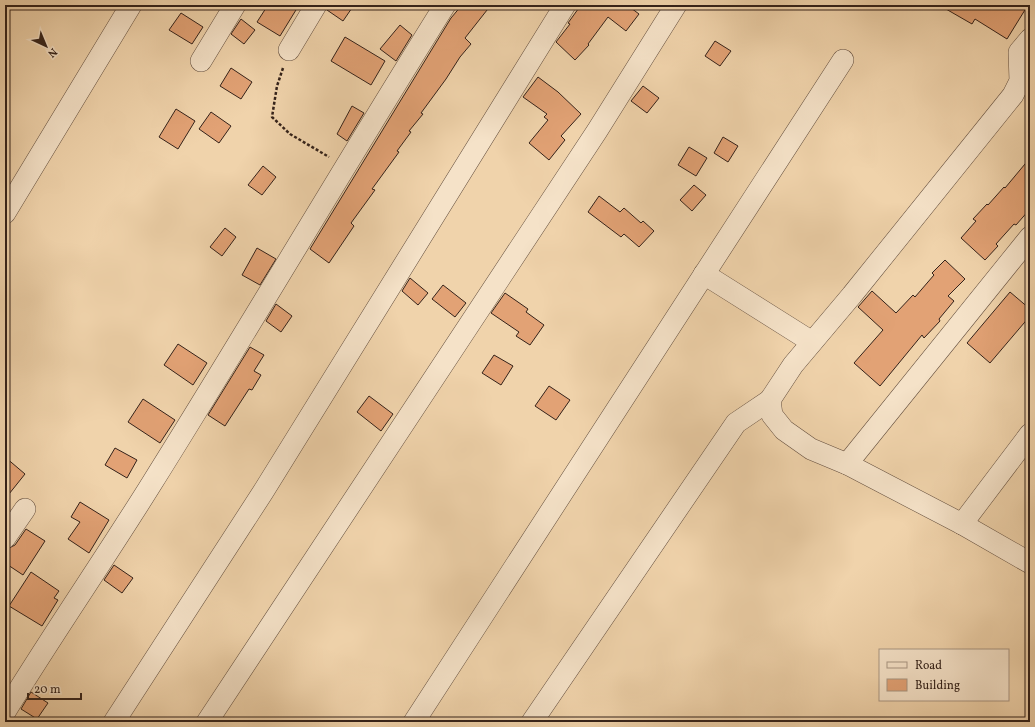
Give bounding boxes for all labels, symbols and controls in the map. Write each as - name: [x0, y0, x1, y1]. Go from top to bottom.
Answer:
- north arrow: [26, 26, 66, 66]
- text: N: [44, 44, 60, 60]
- legend: [879, 649, 1009, 701]
- text: Road: [915, 658, 942, 674]
- scale bar: [28, 675, 81, 701]
- text: Building: [915, 678, 960, 694]
- text: 20 m: [34, 682, 61, 698]

